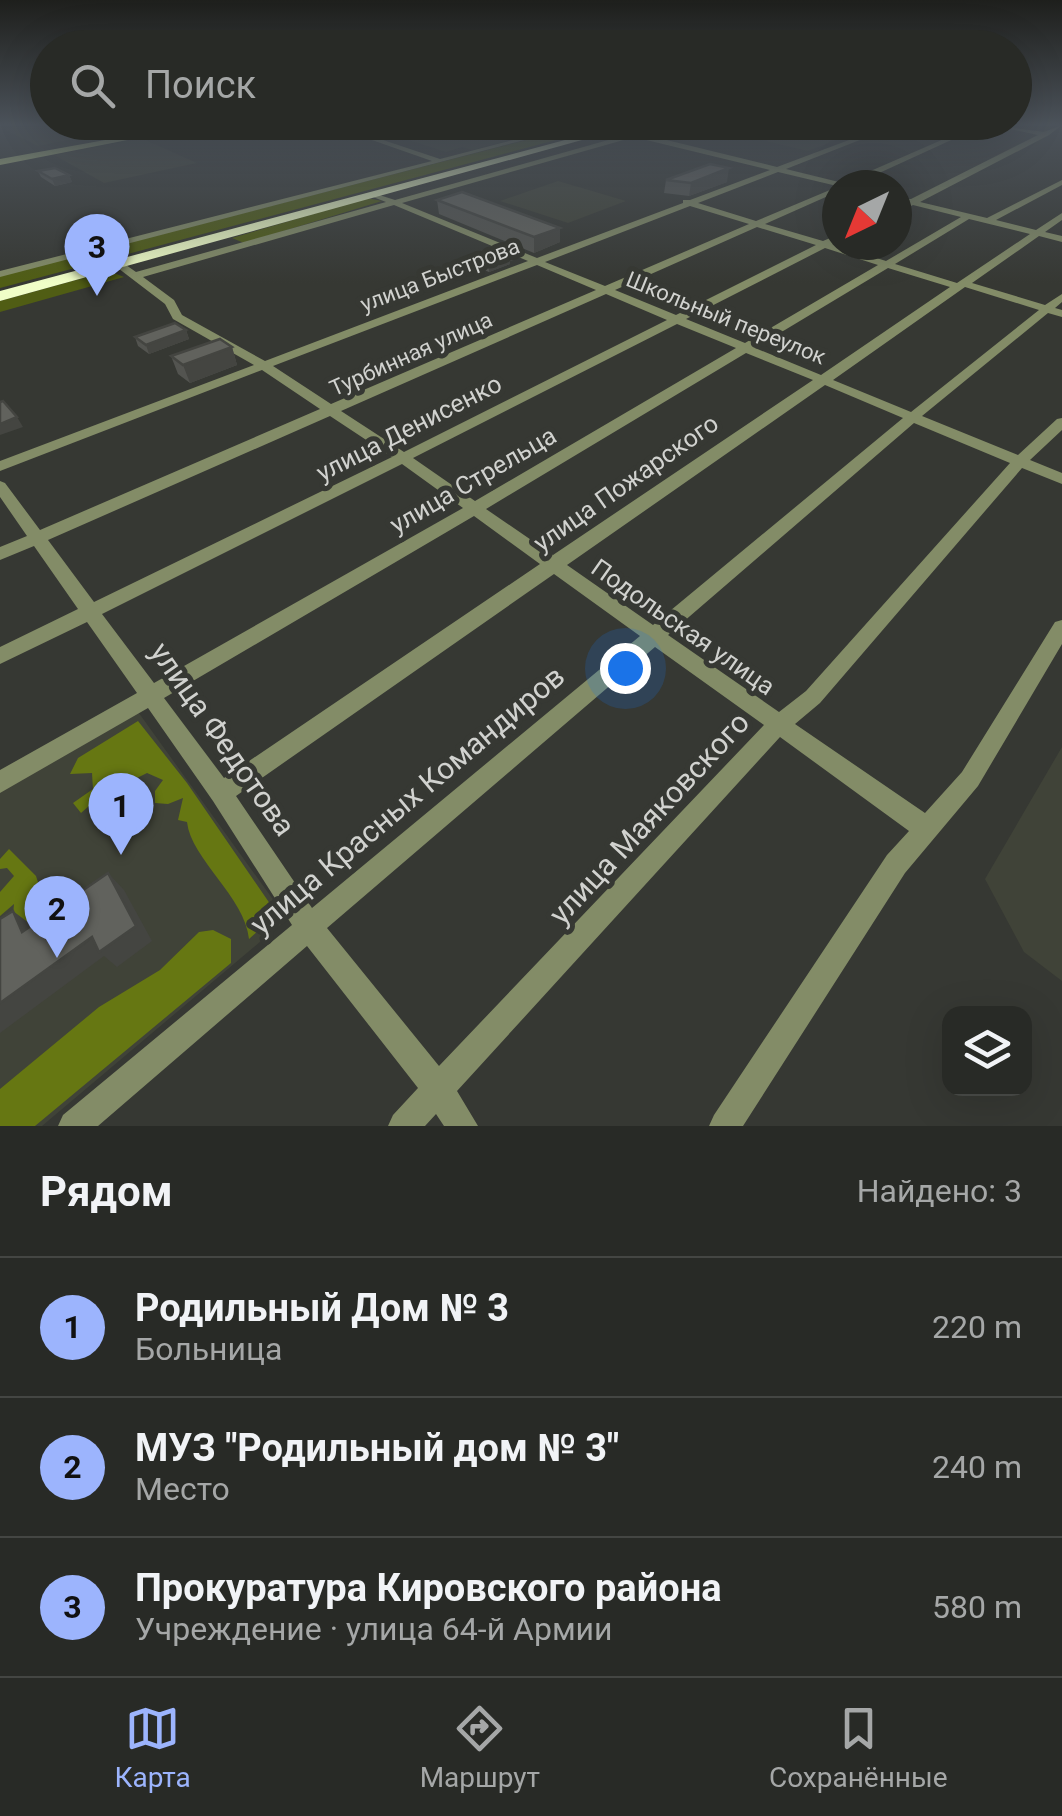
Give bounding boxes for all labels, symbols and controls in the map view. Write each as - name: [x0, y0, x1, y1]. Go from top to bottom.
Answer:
- search box: [30, 30, 1032, 140]
- icon: search: [65, 58, 120, 113]
- text: Поиск: [145, 63, 256, 107]
- north arrow: [822, 170, 912, 260]
- pin: 3: [64, 214, 130, 296]
- street label: улица Быстрова: [357, 233, 523, 317]
- street label: Школьный переулок: [623, 267, 829, 369]
- street label: Турбинная улица: [326, 307, 496, 401]
- street label: улица Денисенко: [312, 369, 506, 487]
- street label: улица Пожарского: [528, 408, 724, 558]
- street label: улица Стрельца: [385, 421, 561, 539]
- street label: Подольская улица: [586, 553, 780, 701]
- street label: улица Федотова: [143, 636, 303, 842]
- your location: [600, 643, 651, 694]
- street label: улица Красных Командиров: [243, 658, 571, 942]
- street label: улица Маяковского: [542, 705, 756, 931]
- pin: 1: [88, 772, 154, 855]
- pin: 2: [24, 876, 90, 958]
- map controls: [942, 1006, 1032, 1096]
- button: layers: [942, 1006, 1032, 1096]
- text: Рядом: [40, 1167, 173, 1216]
- text: Найдено: 3: [857, 1172, 1022, 1210]
- text: Родильный Дом № 3: [135, 1286, 509, 1330]
- text: 1: [63, 1308, 82, 1346]
- text: 220 m: [932, 1308, 1022, 1346]
- text: Больница: [135, 1330, 282, 1368]
- text: МУЗ "Родильный дом № 3": [135, 1426, 619, 1470]
- text: 2: [63, 1448, 82, 1486]
- text: 240 m: [932, 1448, 1022, 1486]
- text: Место: [135, 1470, 230, 1508]
- text: Прокуратура Кировского района: [135, 1566, 721, 1610]
- text: 3: [63, 1588, 82, 1626]
- text: 580 m: [932, 1588, 1022, 1626]
- text: Учреждение · улица 64-й Армии: [135, 1610, 613, 1648]
- tab: Карта: [114, 1701, 191, 1794]
- tab: Маршрут: [420, 1701, 540, 1794]
- tab: Сохранённые: [769, 1701, 948, 1794]

